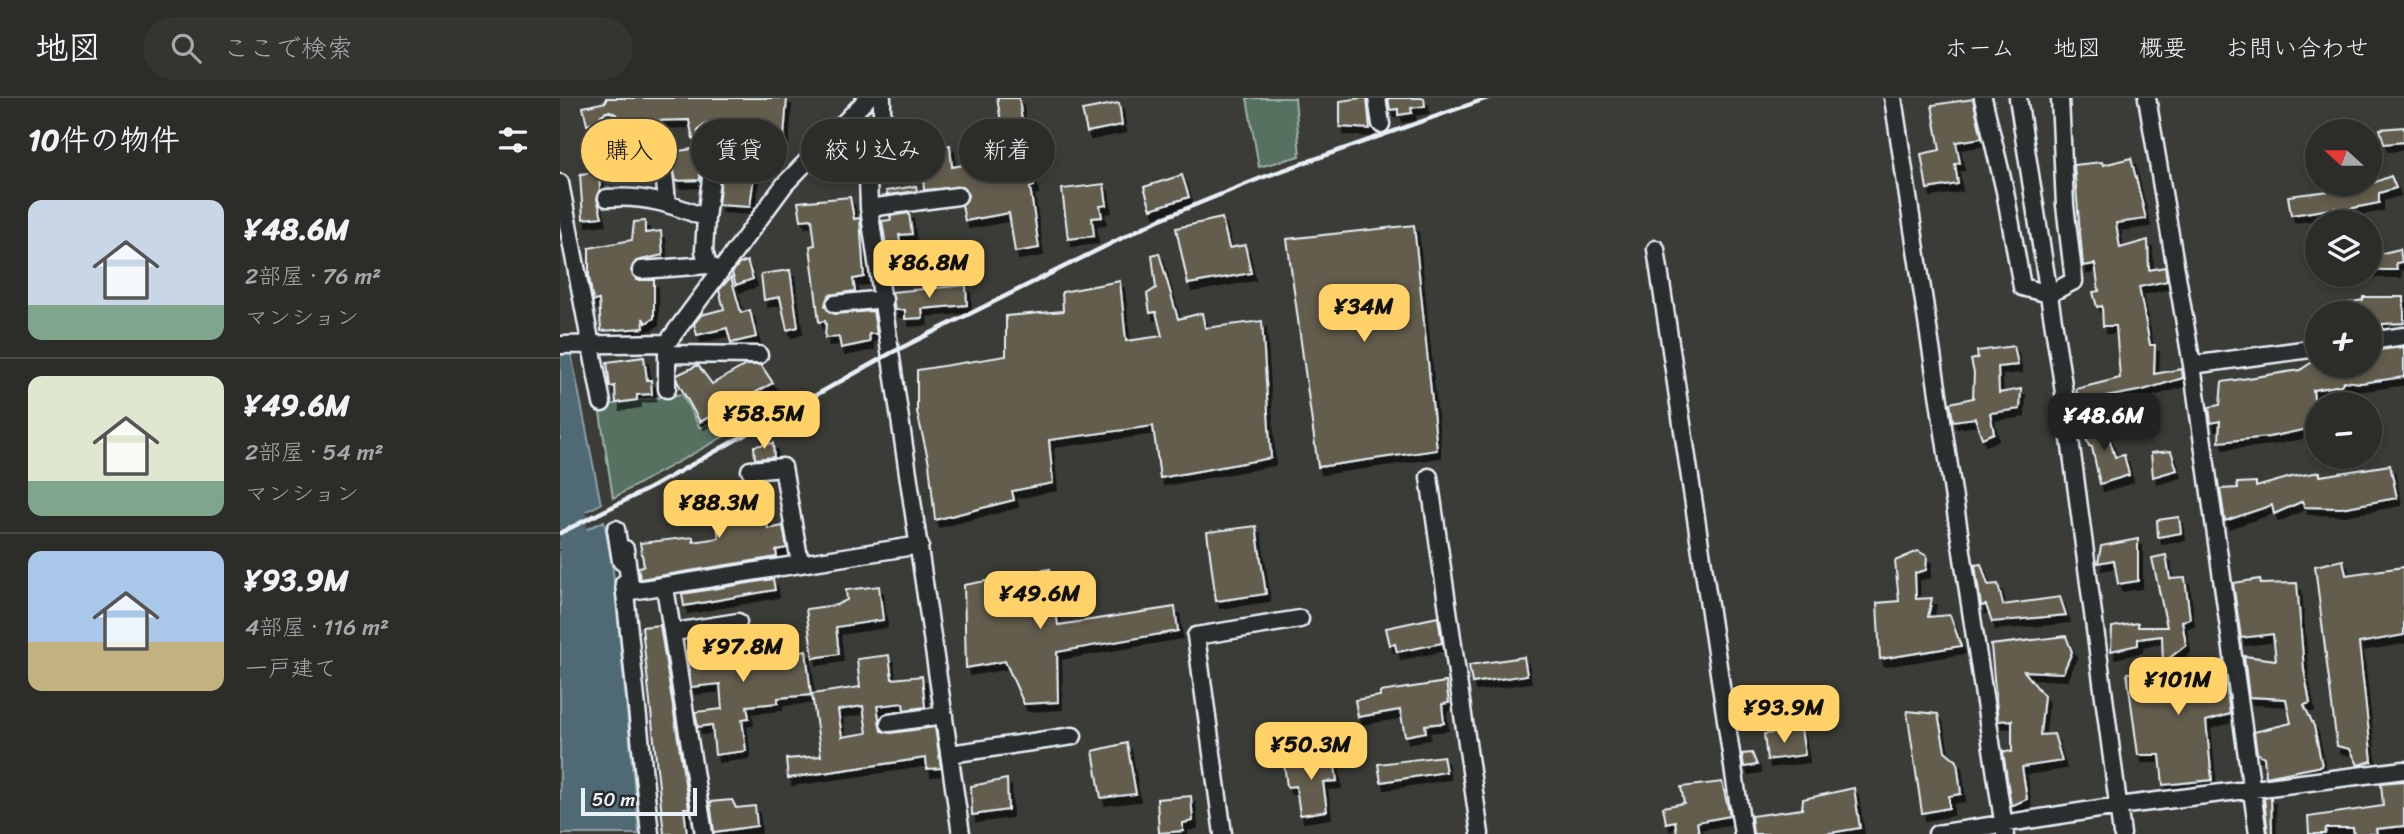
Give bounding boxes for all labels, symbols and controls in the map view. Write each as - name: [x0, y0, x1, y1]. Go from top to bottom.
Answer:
- search box: [143, 17, 633, 80]
- text: 地図: [35, 19, 101, 77]
- text: ここで検索: [223, 25, 353, 71]
- text: ホーム: [1944, 27, 2015, 69]
- text: 地図: [2053, 27, 2101, 69]
- text: 概要: [2139, 27, 2187, 69]
- text: お問い合わせ: [2225, 27, 2369, 69]
- icon: search: [167, 29, 205, 67]
- text: 10件の物件: [28, 113, 180, 167]
- chip: 購入: [581, 119, 677, 182]
- chip: 賃貸: [691, 119, 787, 182]
- chip: 絞り込み: [801, 119, 945, 182]
- chip: 新着: [959, 119, 1055, 182]
- north arrow: [2305, 119, 2382, 196]
- map controls: [2305, 119, 2382, 469]
- icon: filters: [494, 121, 532, 159]
- text: ¥48.6M: [245, 202, 349, 256]
- button: layers: [2305, 210, 2382, 287]
- icon: home: [84, 228, 168, 312]
- pin: ¥86.8M: [872, 240, 986, 300]
- text: ¥86.8M: [889, 242, 969, 283]
- text: 2部屋 · 76 m²: [245, 256, 381, 297]
- pin: ¥34M: [1323, 285, 1405, 344]
- text: ¥34M: [1335, 286, 1393, 327]
- text: マンション: [245, 297, 359, 338]
- button: +: [2305, 301, 2382, 378]
- text: ¥49.6M: [245, 378, 349, 432]
- pin: ¥58.5M: [707, 392, 821, 451]
- button: −: [2305, 392, 2382, 469]
- text: ¥58.5M: [724, 393, 804, 434]
- pin: ¥48.6M: [2047, 394, 2161, 453]
- text: ¥48.6M: [2064, 395, 2144, 436]
- icon: home: [84, 404, 168, 488]
- text: 2部屋 · 54 m²: [245, 432, 384, 473]
- text: マンション: [245, 473, 359, 514]
- pin: ¥88.3M: [662, 480, 776, 540]
- text: ¥88.3M: [680, 482, 758, 523]
- text: ¥93.9M: [245, 553, 349, 607]
- pin: ¥49.6M: [983, 572, 1097, 631]
- text: ¥49.6M: [1000, 573, 1080, 614]
- icon: home: [84, 579, 168, 663]
- text: 4部屋 · 116 m²: [245, 607, 389, 648]
- pin: ¥97.8M: [686, 624, 800, 684]
- text: ¥97.8M: [703, 626, 783, 667]
- text: 一戸建て: [245, 648, 337, 689]
- pin: ¥101M: [2129, 658, 2227, 717]
- text: ¥101M: [2145, 659, 2211, 700]
- pin: ¥93.9M: [1727, 686, 1841, 745]
- text: ¥93.9M: [1744, 687, 1824, 728]
- pin: ¥50.3M: [1254, 722, 1368, 782]
- text: ¥50.3M: [1271, 724, 1351, 765]
- text: 50 m: [592, 783, 635, 816]
- scale bar: [581, 785, 696, 817]

